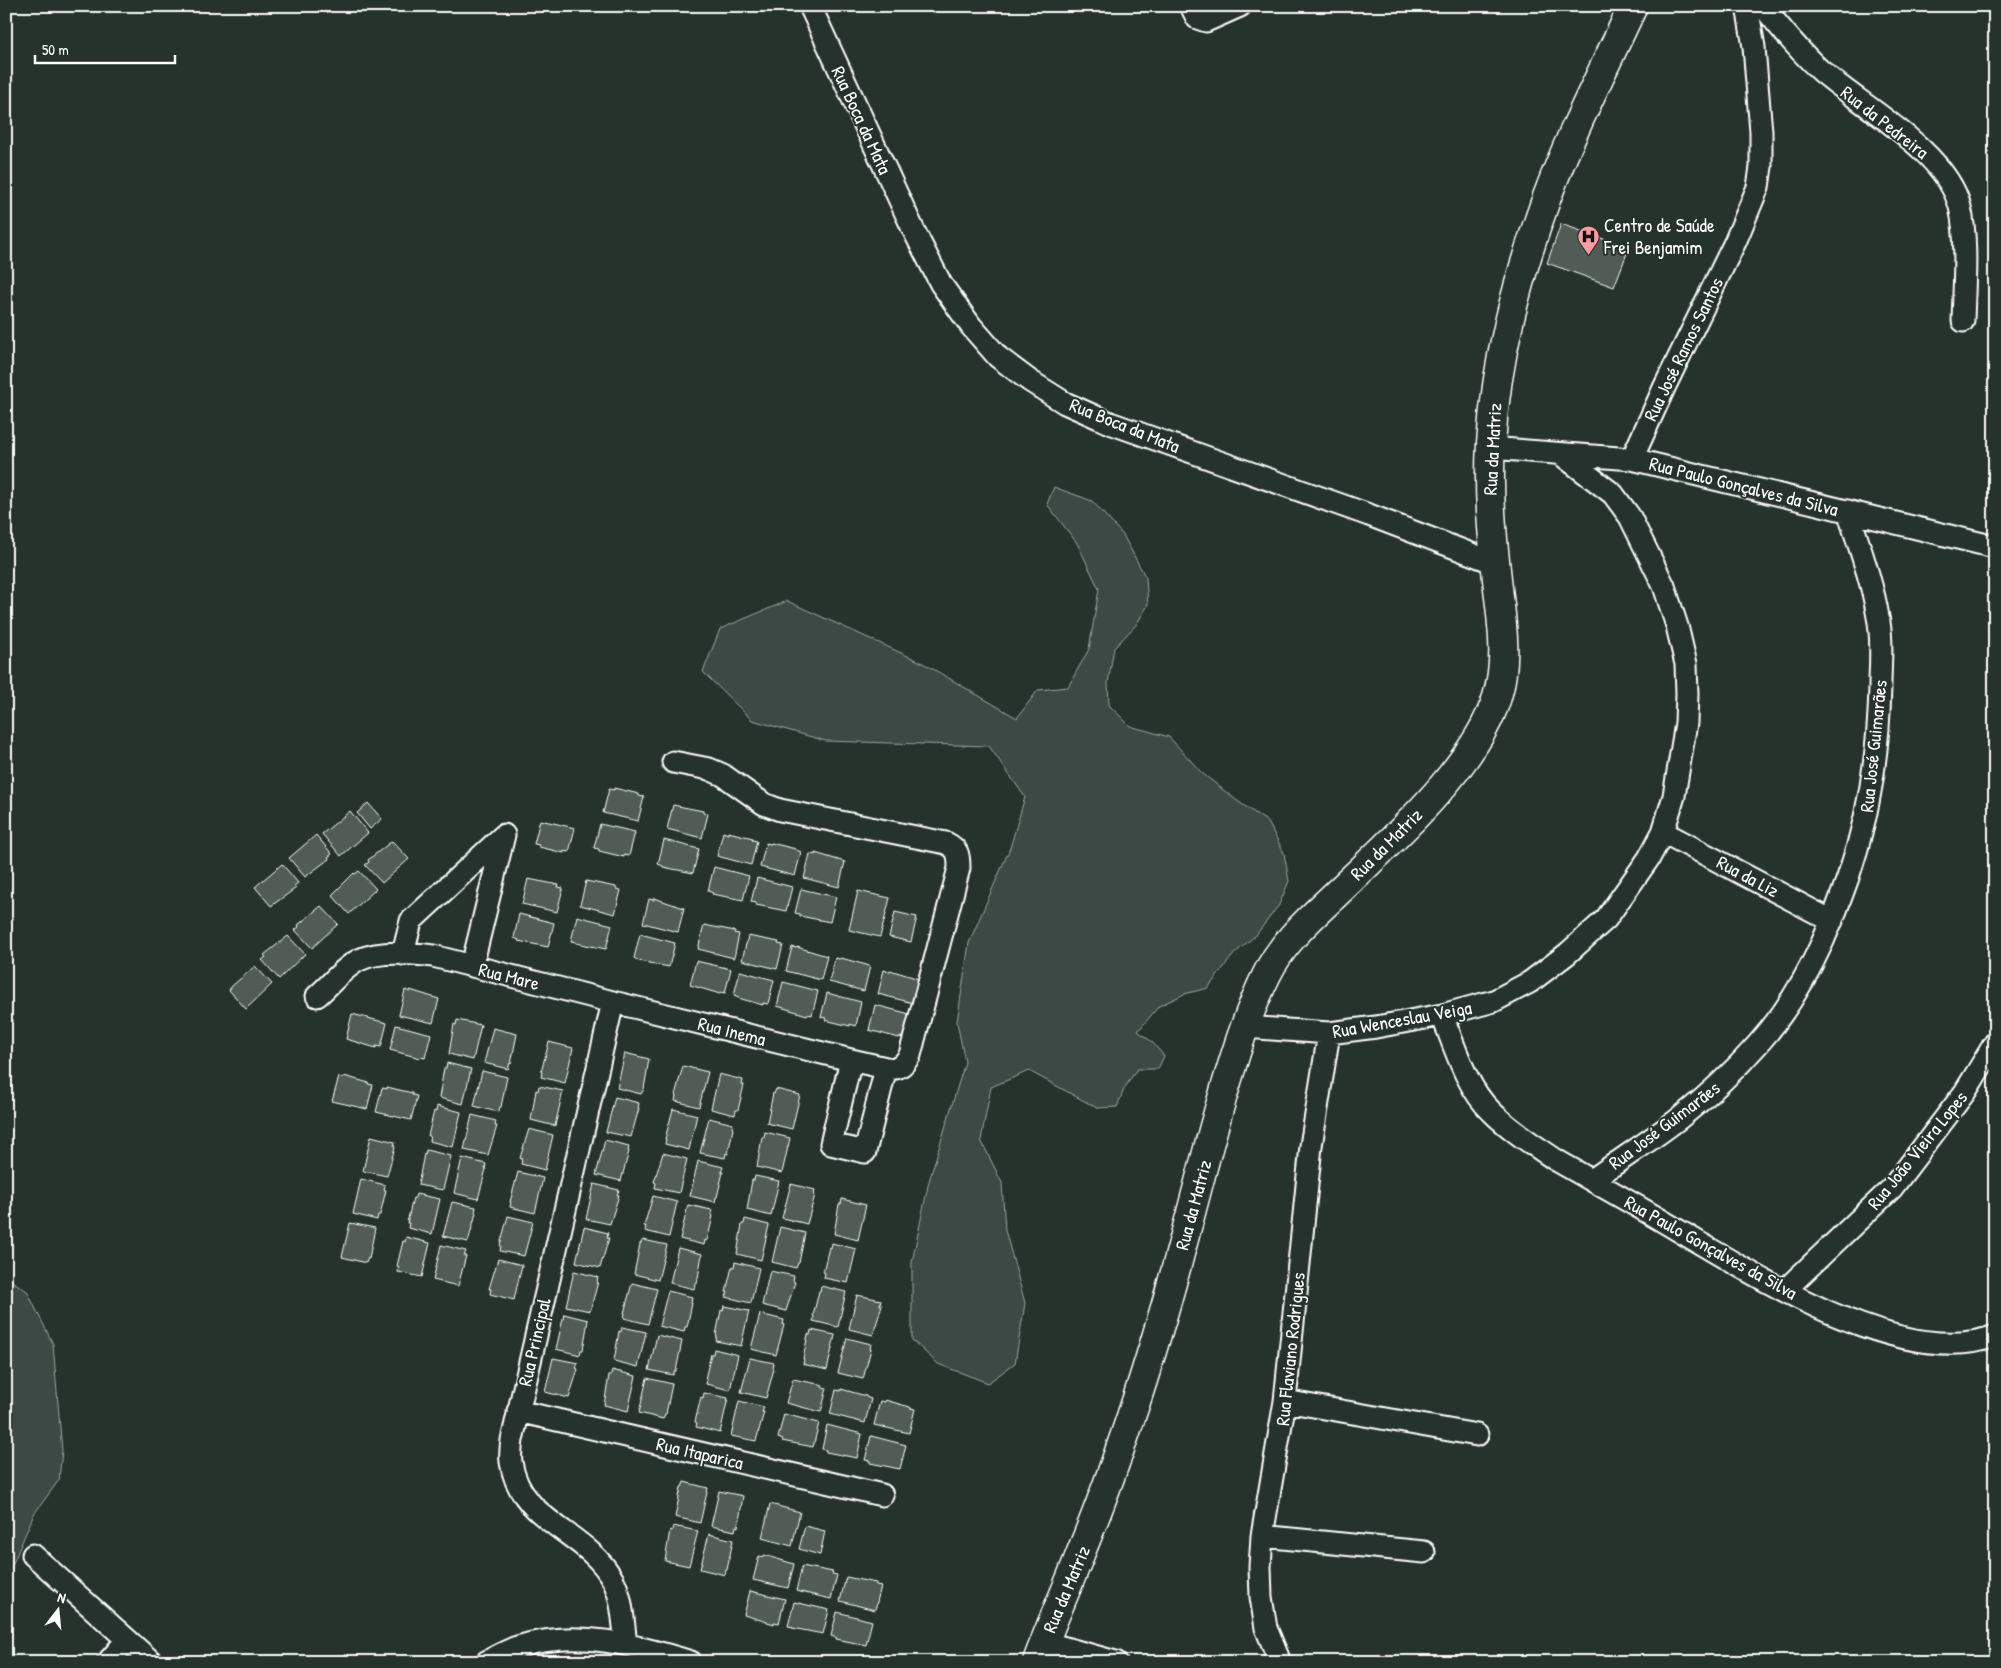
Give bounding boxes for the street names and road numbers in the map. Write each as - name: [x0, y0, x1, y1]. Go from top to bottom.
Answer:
- street label: Rua Boca da Mata: [826, 62, 899, 179]
- street label: Rua da Pedreira: [1836, 79, 1935, 165]
- street label: Rua José Ramos Santos: [1637, 273, 1729, 425]
- street label: Rua Boca da Mata: [1066, 391, 1184, 459]
- street label: Rua da Matriz: [1477, 402, 1507, 496]
- street label: Rua Paulo Gonçalves da Silva: [1647, 450, 1842, 522]
- street label: Rua José Guimarães: [1853, 679, 1893, 813]
- street label: Rua da Matriz: [1344, 802, 1428, 886]
- street label: Rua da Liz: [1712, 849, 1784, 903]
- street label: Rua Mare: [476, 956, 542, 996]
- street label: Rua Wenceslau Veiga: [1330, 994, 1474, 1044]
- street label: Rua Inema: [695, 1010, 769, 1052]
- street label: Rua José Guimarães: [1603, 1075, 1725, 1175]
- street label: Rua João Vieira Lopes: [1861, 1085, 1973, 1215]
- street label: Rua da Matriz: [1169, 1157, 1217, 1253]
- street label: Rua Paulo Gonçalves da Silva: [1620, 1189, 1802, 1306]
- street label: Rua Flaviano Rodrigues: [1269, 1271, 1311, 1427]
- street label: Rua Principal: [511, 1295, 557, 1389]
- street label: Rua Itaparica: [654, 1430, 747, 1476]
- street label: Rua da Matriz: [1036, 1541, 1096, 1637]

